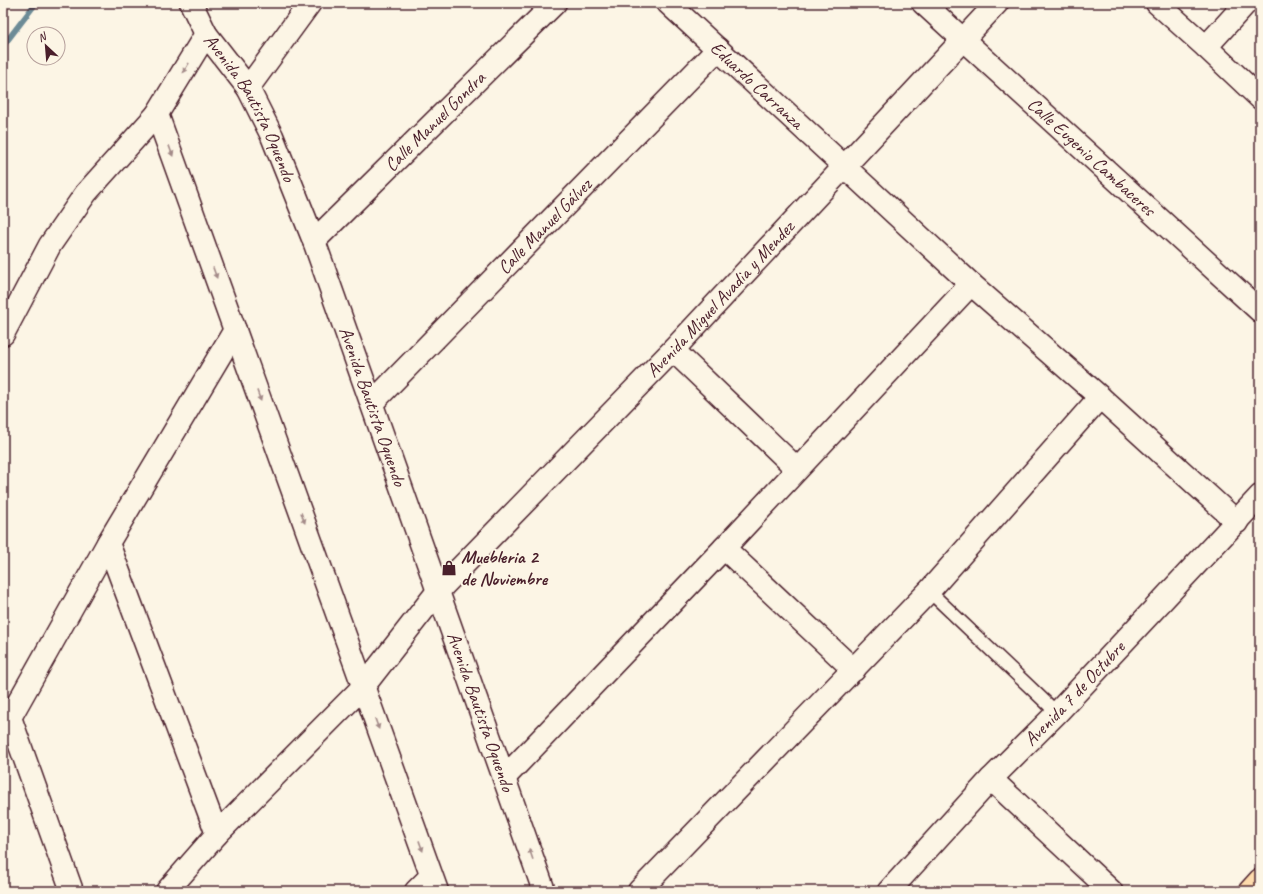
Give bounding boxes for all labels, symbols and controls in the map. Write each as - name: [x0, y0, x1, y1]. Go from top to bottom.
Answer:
- north arrow: [26, 26, 66, 66]
- text: N: [35, 28, 50, 45]
- street label: Avenida Bautista Oquendo: [198, 29, 302, 186]
- street label: Eduardo Carranza: [705, 36, 810, 136]
- one-way arrow: [182, 62, 189, 74]
- street label: Calle Manuel Gondra: [379, 65, 492, 177]
- street label: Calle Eugenio Cambaceres: [1022, 92, 1162, 222]
- one-way arrow: [168, 146, 174, 158]
- street label: Calle Manuel Gálvez: [492, 173, 598, 279]
- street label: Avenida Miguel Avadia y Mendez: [641, 214, 801, 382]
- one-way arrow: [212, 268, 218, 280]
- street label: Avenida Bautista Oquendo: [333, 323, 412, 491]
- one-way arrow: [256, 390, 262, 402]
- one-way arrow: [300, 513, 306, 525]
- place label: Muebleria 2 de Noviembre: [461, 545, 549, 591]
- shop icon: Muebleria 2 de Noviembre: [440, 559, 458, 577]
- street label: Avenida Bautista Oquendo: [441, 629, 520, 796]
- street label: Avenida 7 de Octubre: [1019, 635, 1131, 751]
- one-way arrow: [374, 719, 380, 731]
- one-way arrow: [418, 841, 424, 853]
- one-way arrow: [528, 848, 534, 860]

